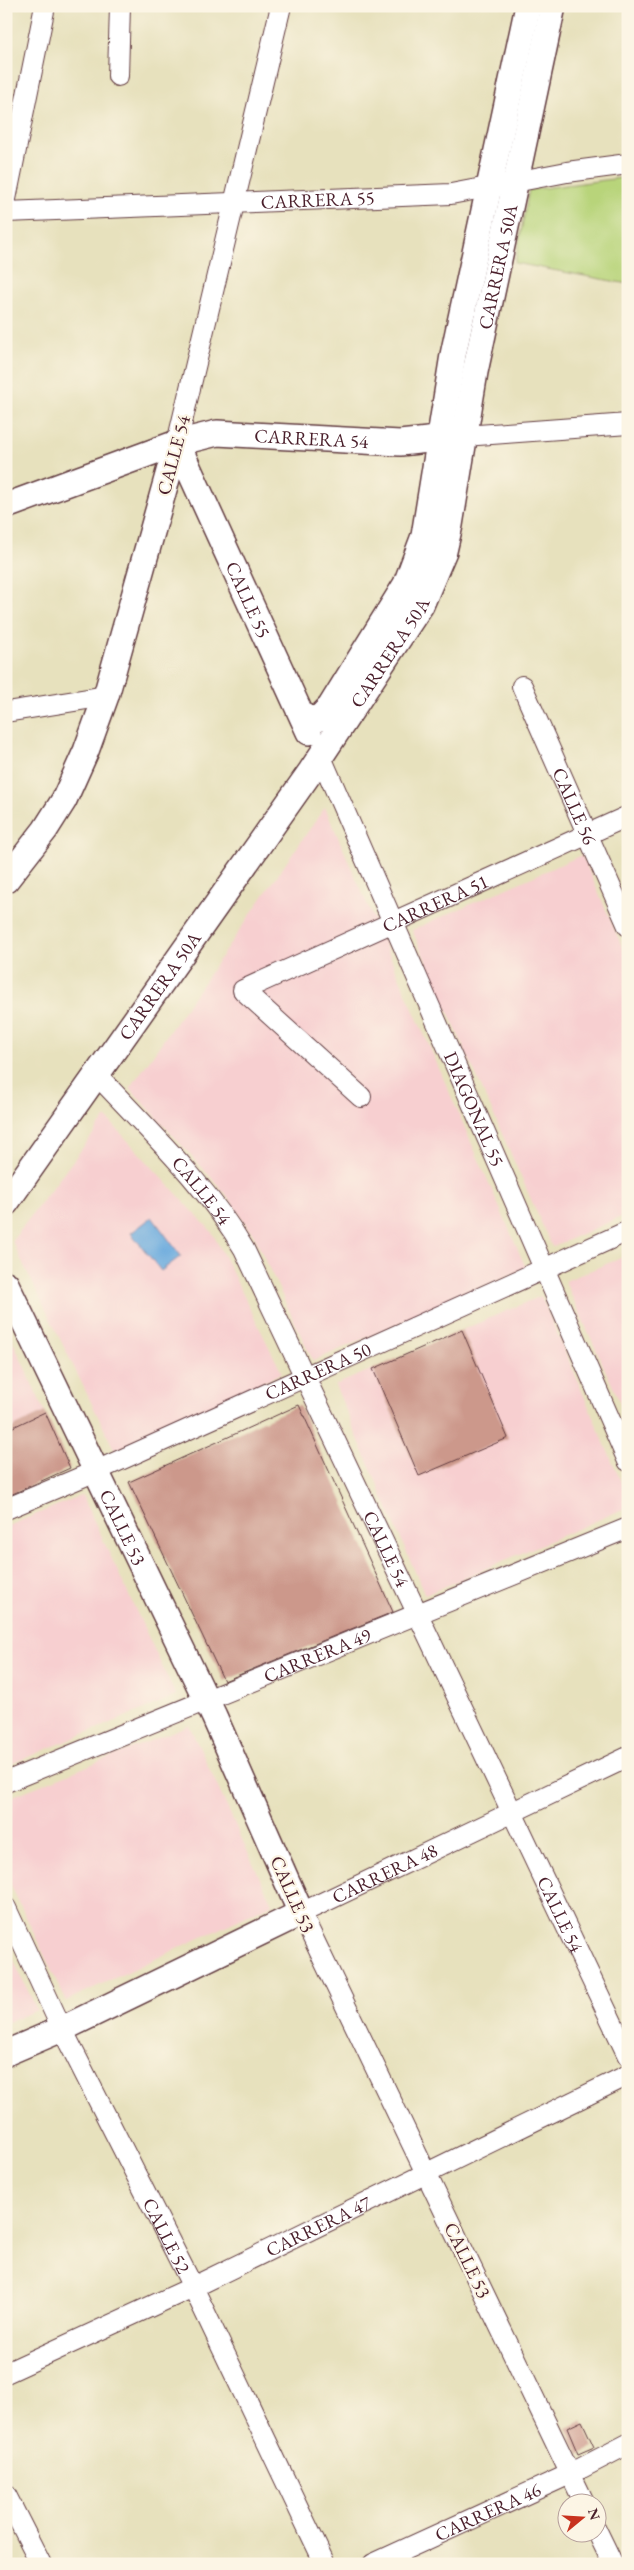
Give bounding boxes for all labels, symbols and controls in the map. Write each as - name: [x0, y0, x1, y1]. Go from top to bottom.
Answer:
- street label: CARRERA 55: [260, 185, 375, 215]
- street label: CARRERA 50A: [472, 201, 524, 332]
- street label: CALLE 54: [151, 412, 196, 498]
- street label: CARRERA 54: [254, 423, 370, 454]
- street label: CALLE 55: [220, 557, 276, 642]
- street label: CARRERA 50A: [344, 593, 436, 713]
- street label: CALLE 56: [547, 764, 602, 848]
- street label: CARRERA 51: [378, 869, 492, 939]
- street label: CARRERA 50A: [113, 926, 207, 1045]
- street label: DIAGONAL 55: [438, 1048, 510, 1171]
- street label: CALLE 54: [166, 1151, 237, 1231]
- street label: CARRERA 50: [261, 1337, 375, 1406]
- street label: CALLE 53: [94, 1485, 152, 1570]
- street label: CALLE 54: [357, 1506, 415, 1592]
- street label: CARRERA 49: [260, 1622, 375, 1689]
- street label: CARRERA 48: [328, 1838, 442, 1909]
- street label: CALLE 53: [265, 1852, 321, 1937]
- street label: CALLE 54: [531, 1872, 589, 1957]
- street label: CARRERA 47: [262, 2190, 376, 2263]
- street label: CALLE 52: [137, 2194, 196, 2278]
- street label: CALLE 53: [438, 2218, 497, 2302]
- street label: CARRERA 46: [431, 2477, 545, 2547]
- north arrow: [556, 2492, 606, 2542]
- text: N: [584, 2506, 605, 2523]

